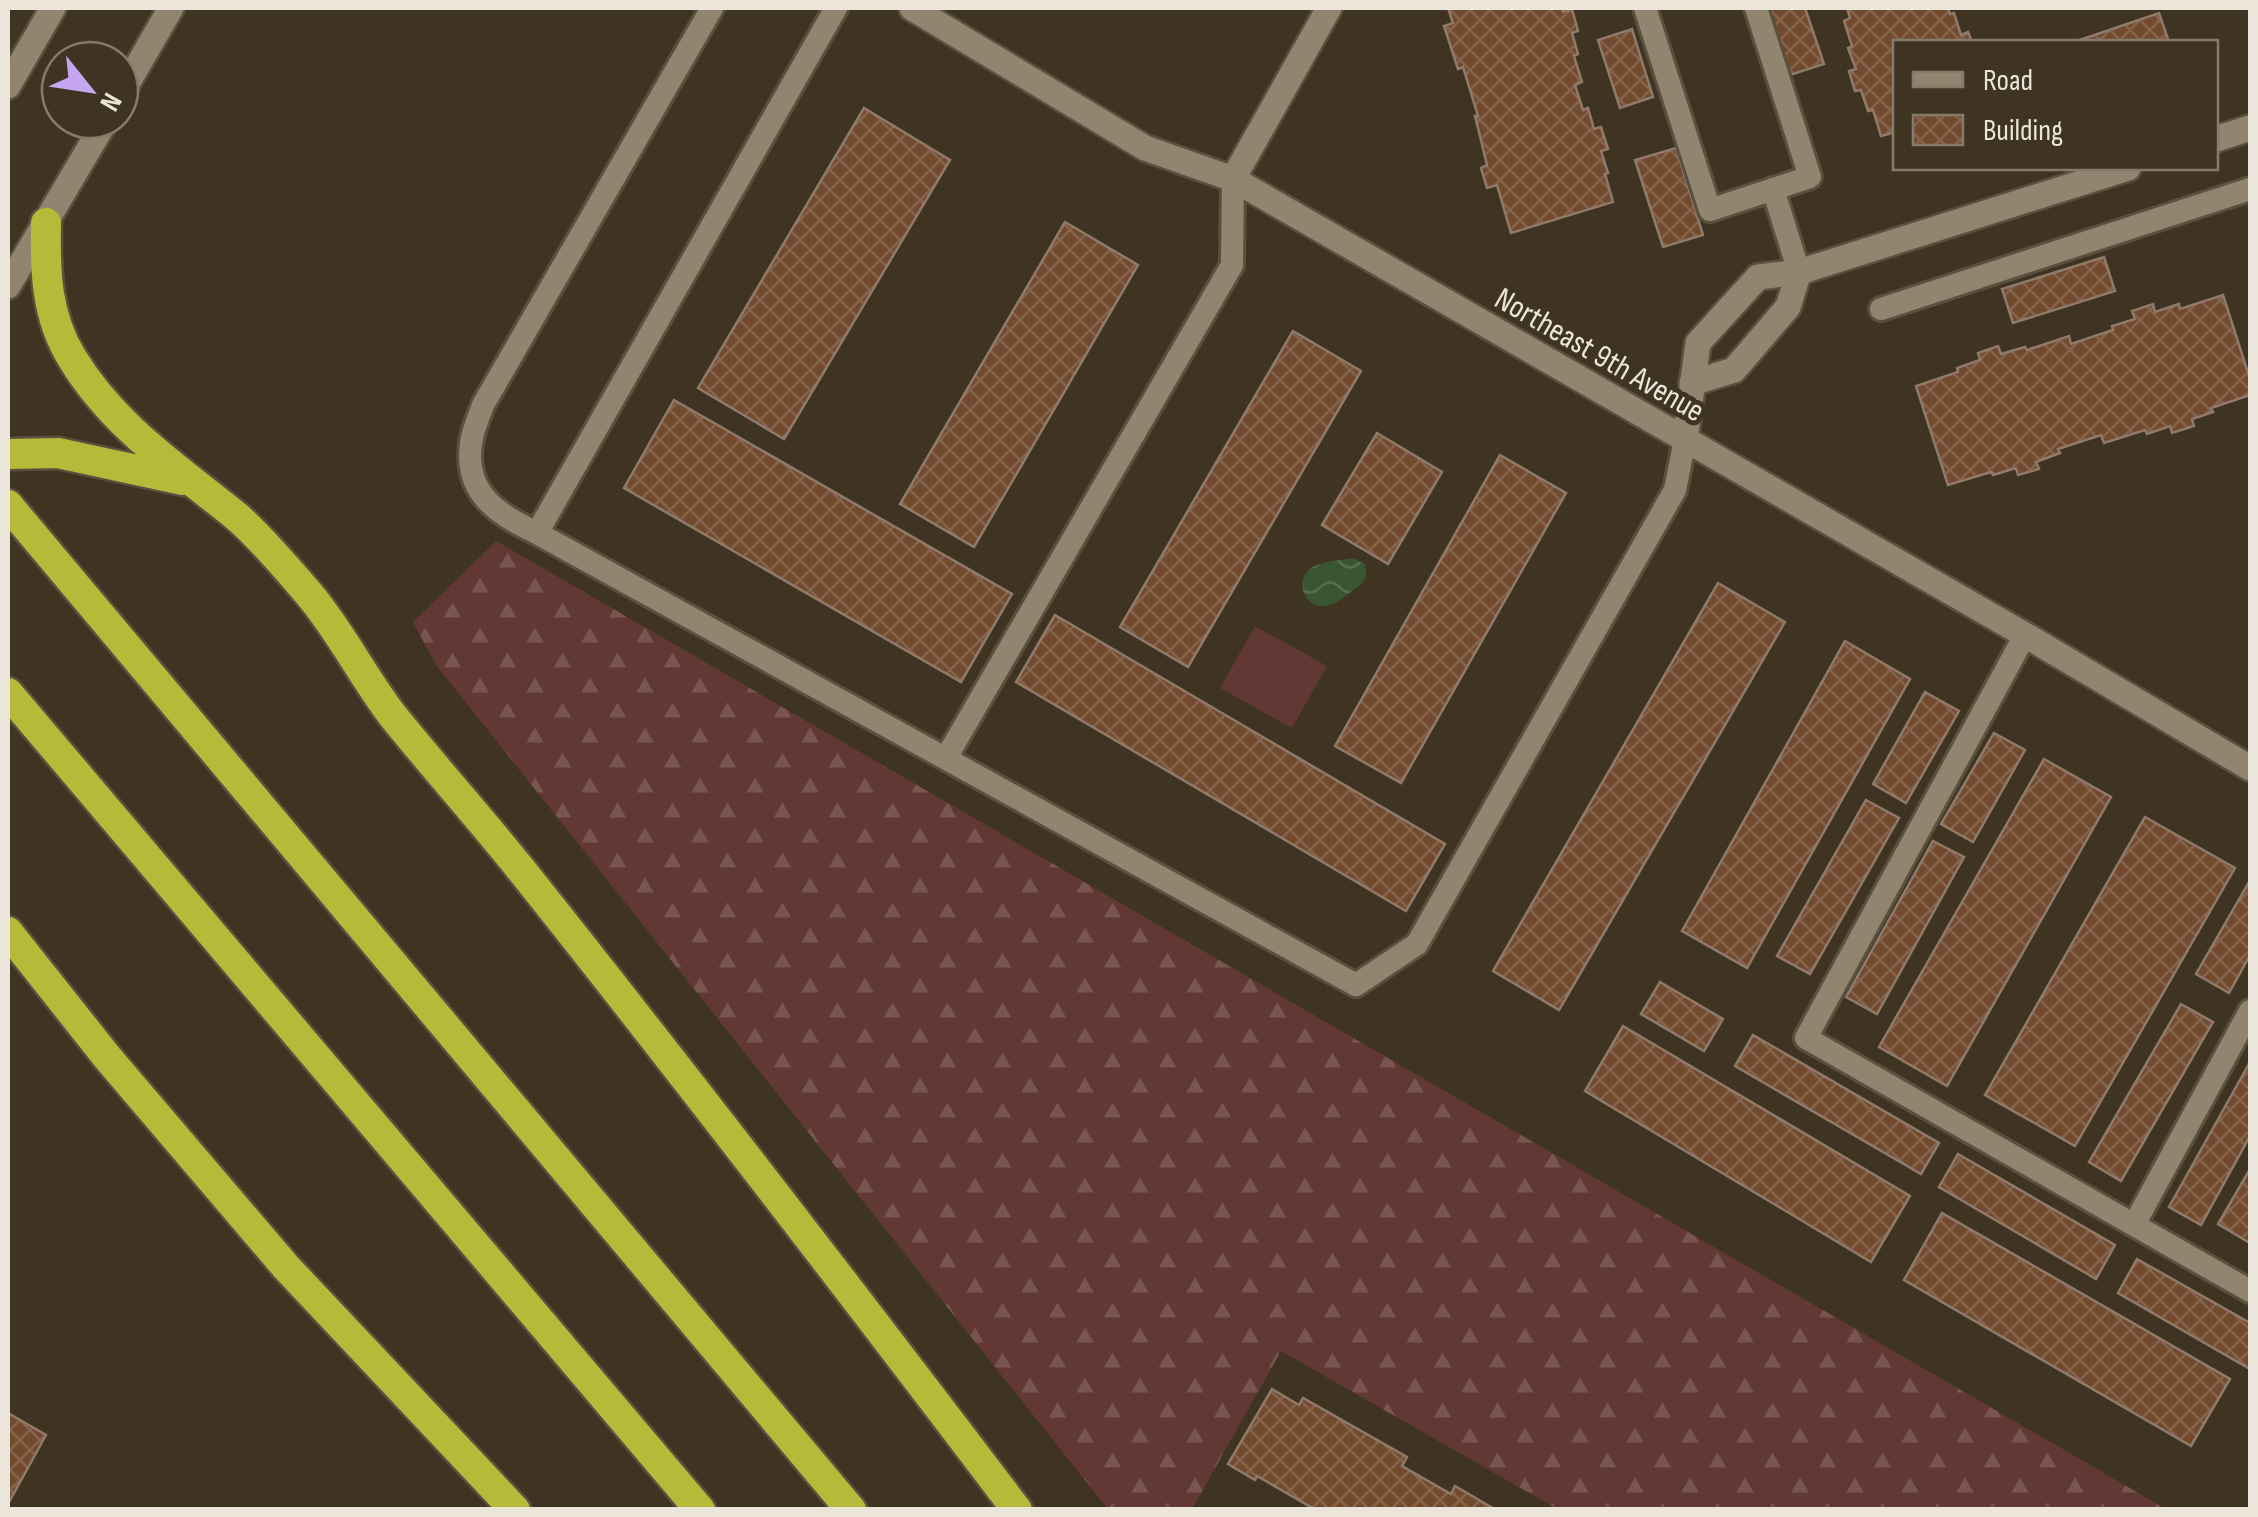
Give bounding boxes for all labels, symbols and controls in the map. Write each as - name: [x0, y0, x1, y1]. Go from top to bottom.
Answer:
- north arrow: [40, 40, 140, 140]
- legend: [1893, 40, 2218, 170]
- text: Road: [1983, 63, 2033, 99]
- text: N: [92, 87, 128, 116]
- text: Building: [1983, 113, 2063, 149]
- street label: Northeast 9th Avenue: [1488, 280, 1711, 431]

